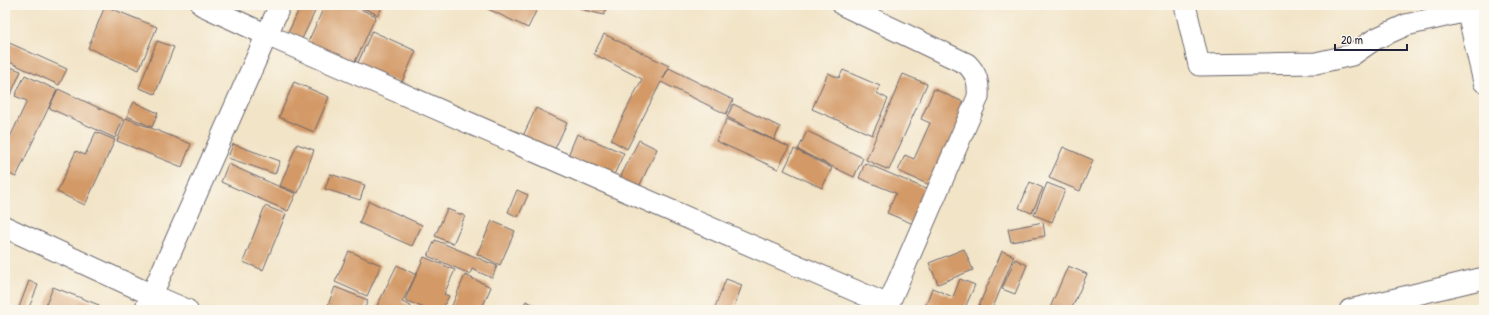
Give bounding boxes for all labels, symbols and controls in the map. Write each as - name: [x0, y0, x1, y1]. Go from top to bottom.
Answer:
- scale bar: [1335, 26, 1407, 52]
- text: 20 m: [1341, 31, 1363, 48]

